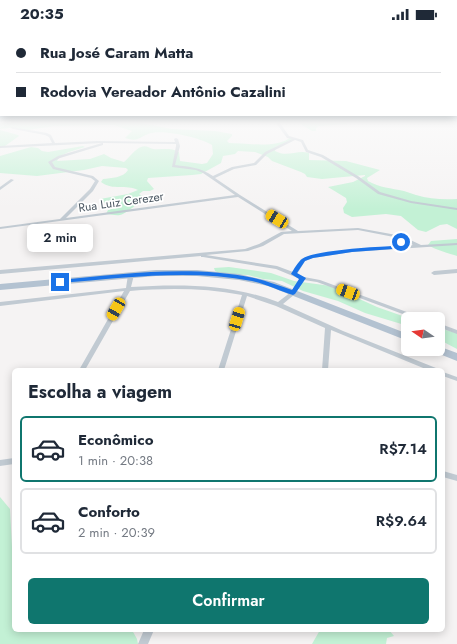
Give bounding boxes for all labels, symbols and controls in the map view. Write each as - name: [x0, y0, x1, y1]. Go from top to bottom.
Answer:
- text: 20:35: [20, 3, 64, 25]
- text: Rua José Caram Matta: [40, 42, 193, 64]
- text: Rodovia Vereador Antônio Cazalini: [40, 81, 286, 103]
- street label: Rua Luiz Cerezer: [77, 187, 166, 217]
- car: [264, 208, 290, 230]
- callout: 2 min: [27, 224, 93, 252]
- text: 2 min: [43, 228, 77, 247]
- route start: [392, 233, 410, 251]
- route end: [51, 273, 69, 291]
- car: [335, 282, 361, 302]
- car: [105, 296, 127, 322]
- car: [228, 306, 246, 332]
- north arrow: [401, 312, 445, 356]
- map controls: [401, 312, 445, 356]
- text: Escolha a viagem: [28, 379, 172, 405]
- text: Econômico: [78, 429, 153, 451]
- icon: car: [30, 431, 66, 467]
- text: R$7.14: [379, 438, 427, 460]
- text: 1 min · 20:38: [78, 451, 153, 470]
- text: Conforto: [78, 501, 140, 523]
- icon: car: [30, 503, 66, 539]
- text: R$9.64: [376, 510, 427, 532]
- text: 2 min · 20:39: [78, 523, 155, 542]
- button: Confirmar: [28, 578, 429, 624]

